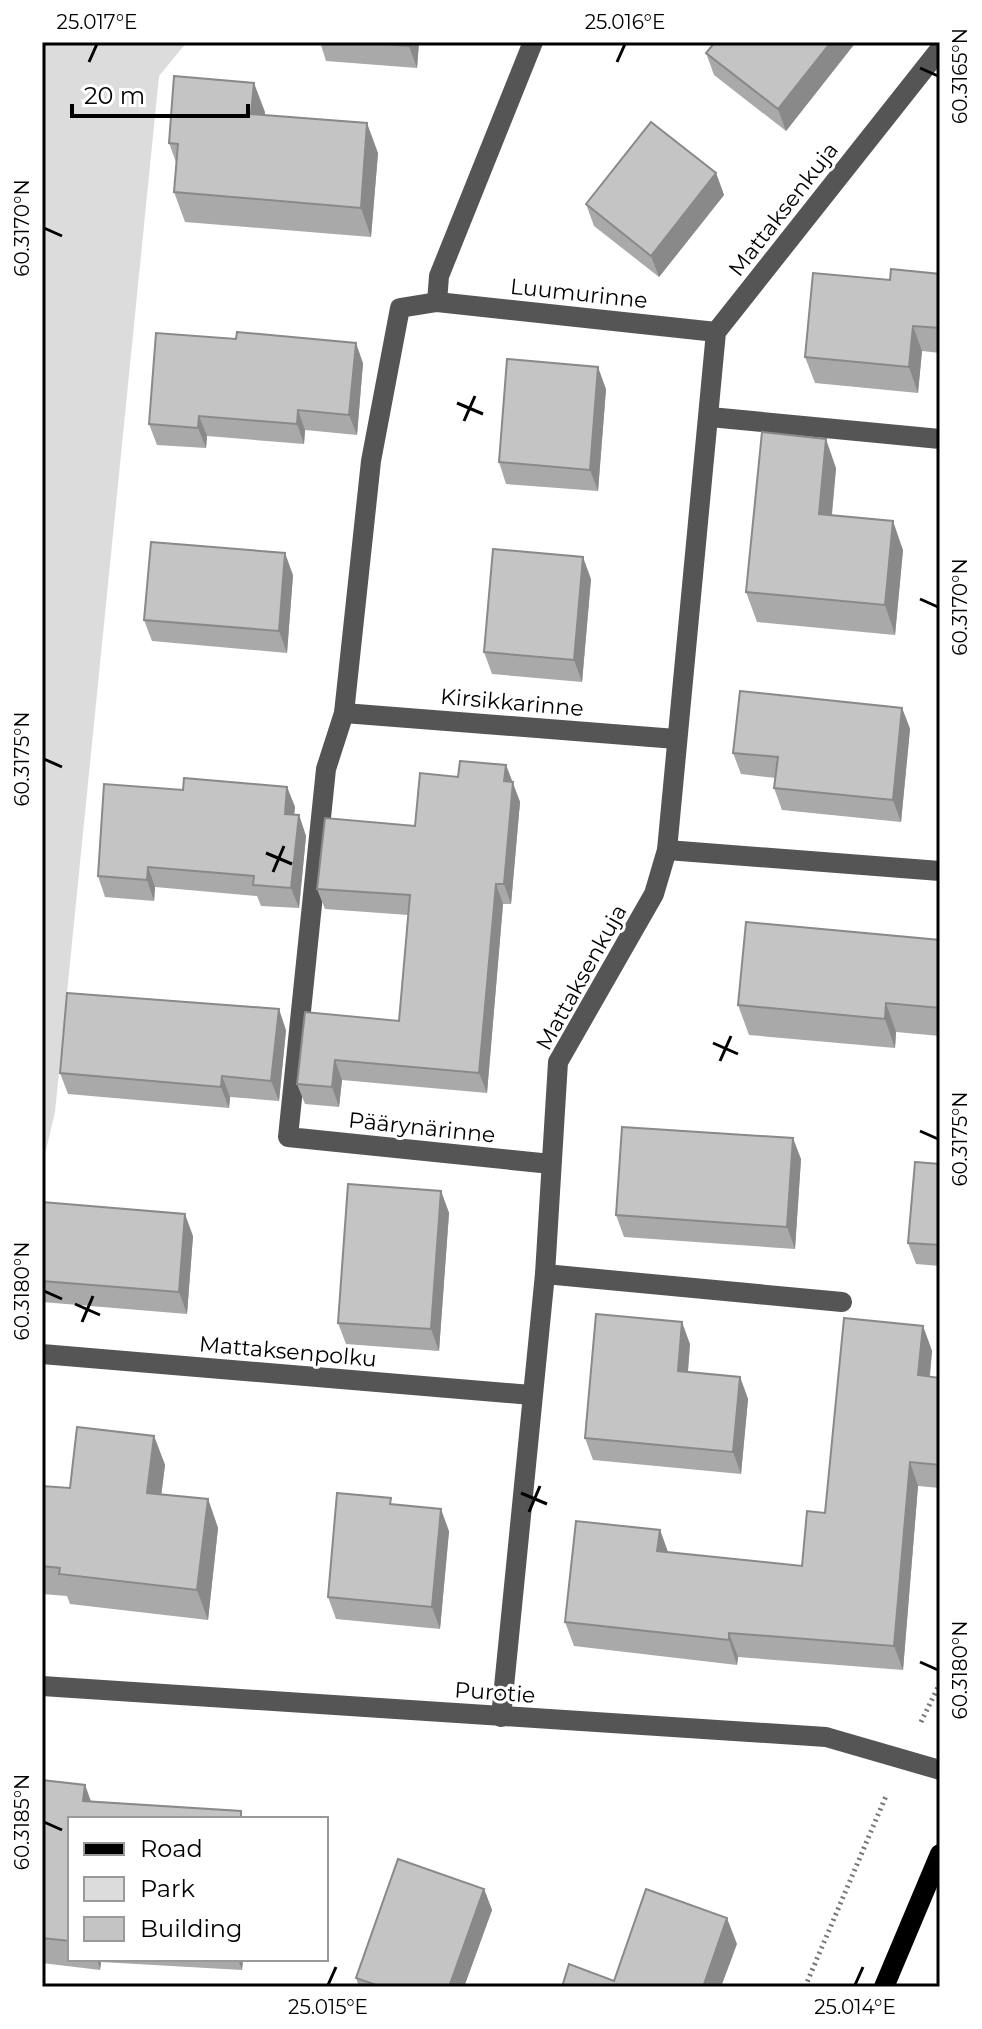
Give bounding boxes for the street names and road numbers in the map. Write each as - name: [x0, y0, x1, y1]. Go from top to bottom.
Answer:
- street label: Mattaksenkuja: [723, 137, 844, 282]
- street label: Luumurinne: [509, 273, 649, 314]
- street label: Kirsikkarinne: [439, 683, 585, 722]
- street label: Mattaksenkuja: [530, 900, 633, 1055]
- street label: Päärynärinne: [347, 1106, 497, 1149]
- street label: Mattaksenpolku: [198, 1330, 378, 1373]
- street label: Purotie: [454, 1676, 536, 1709]

